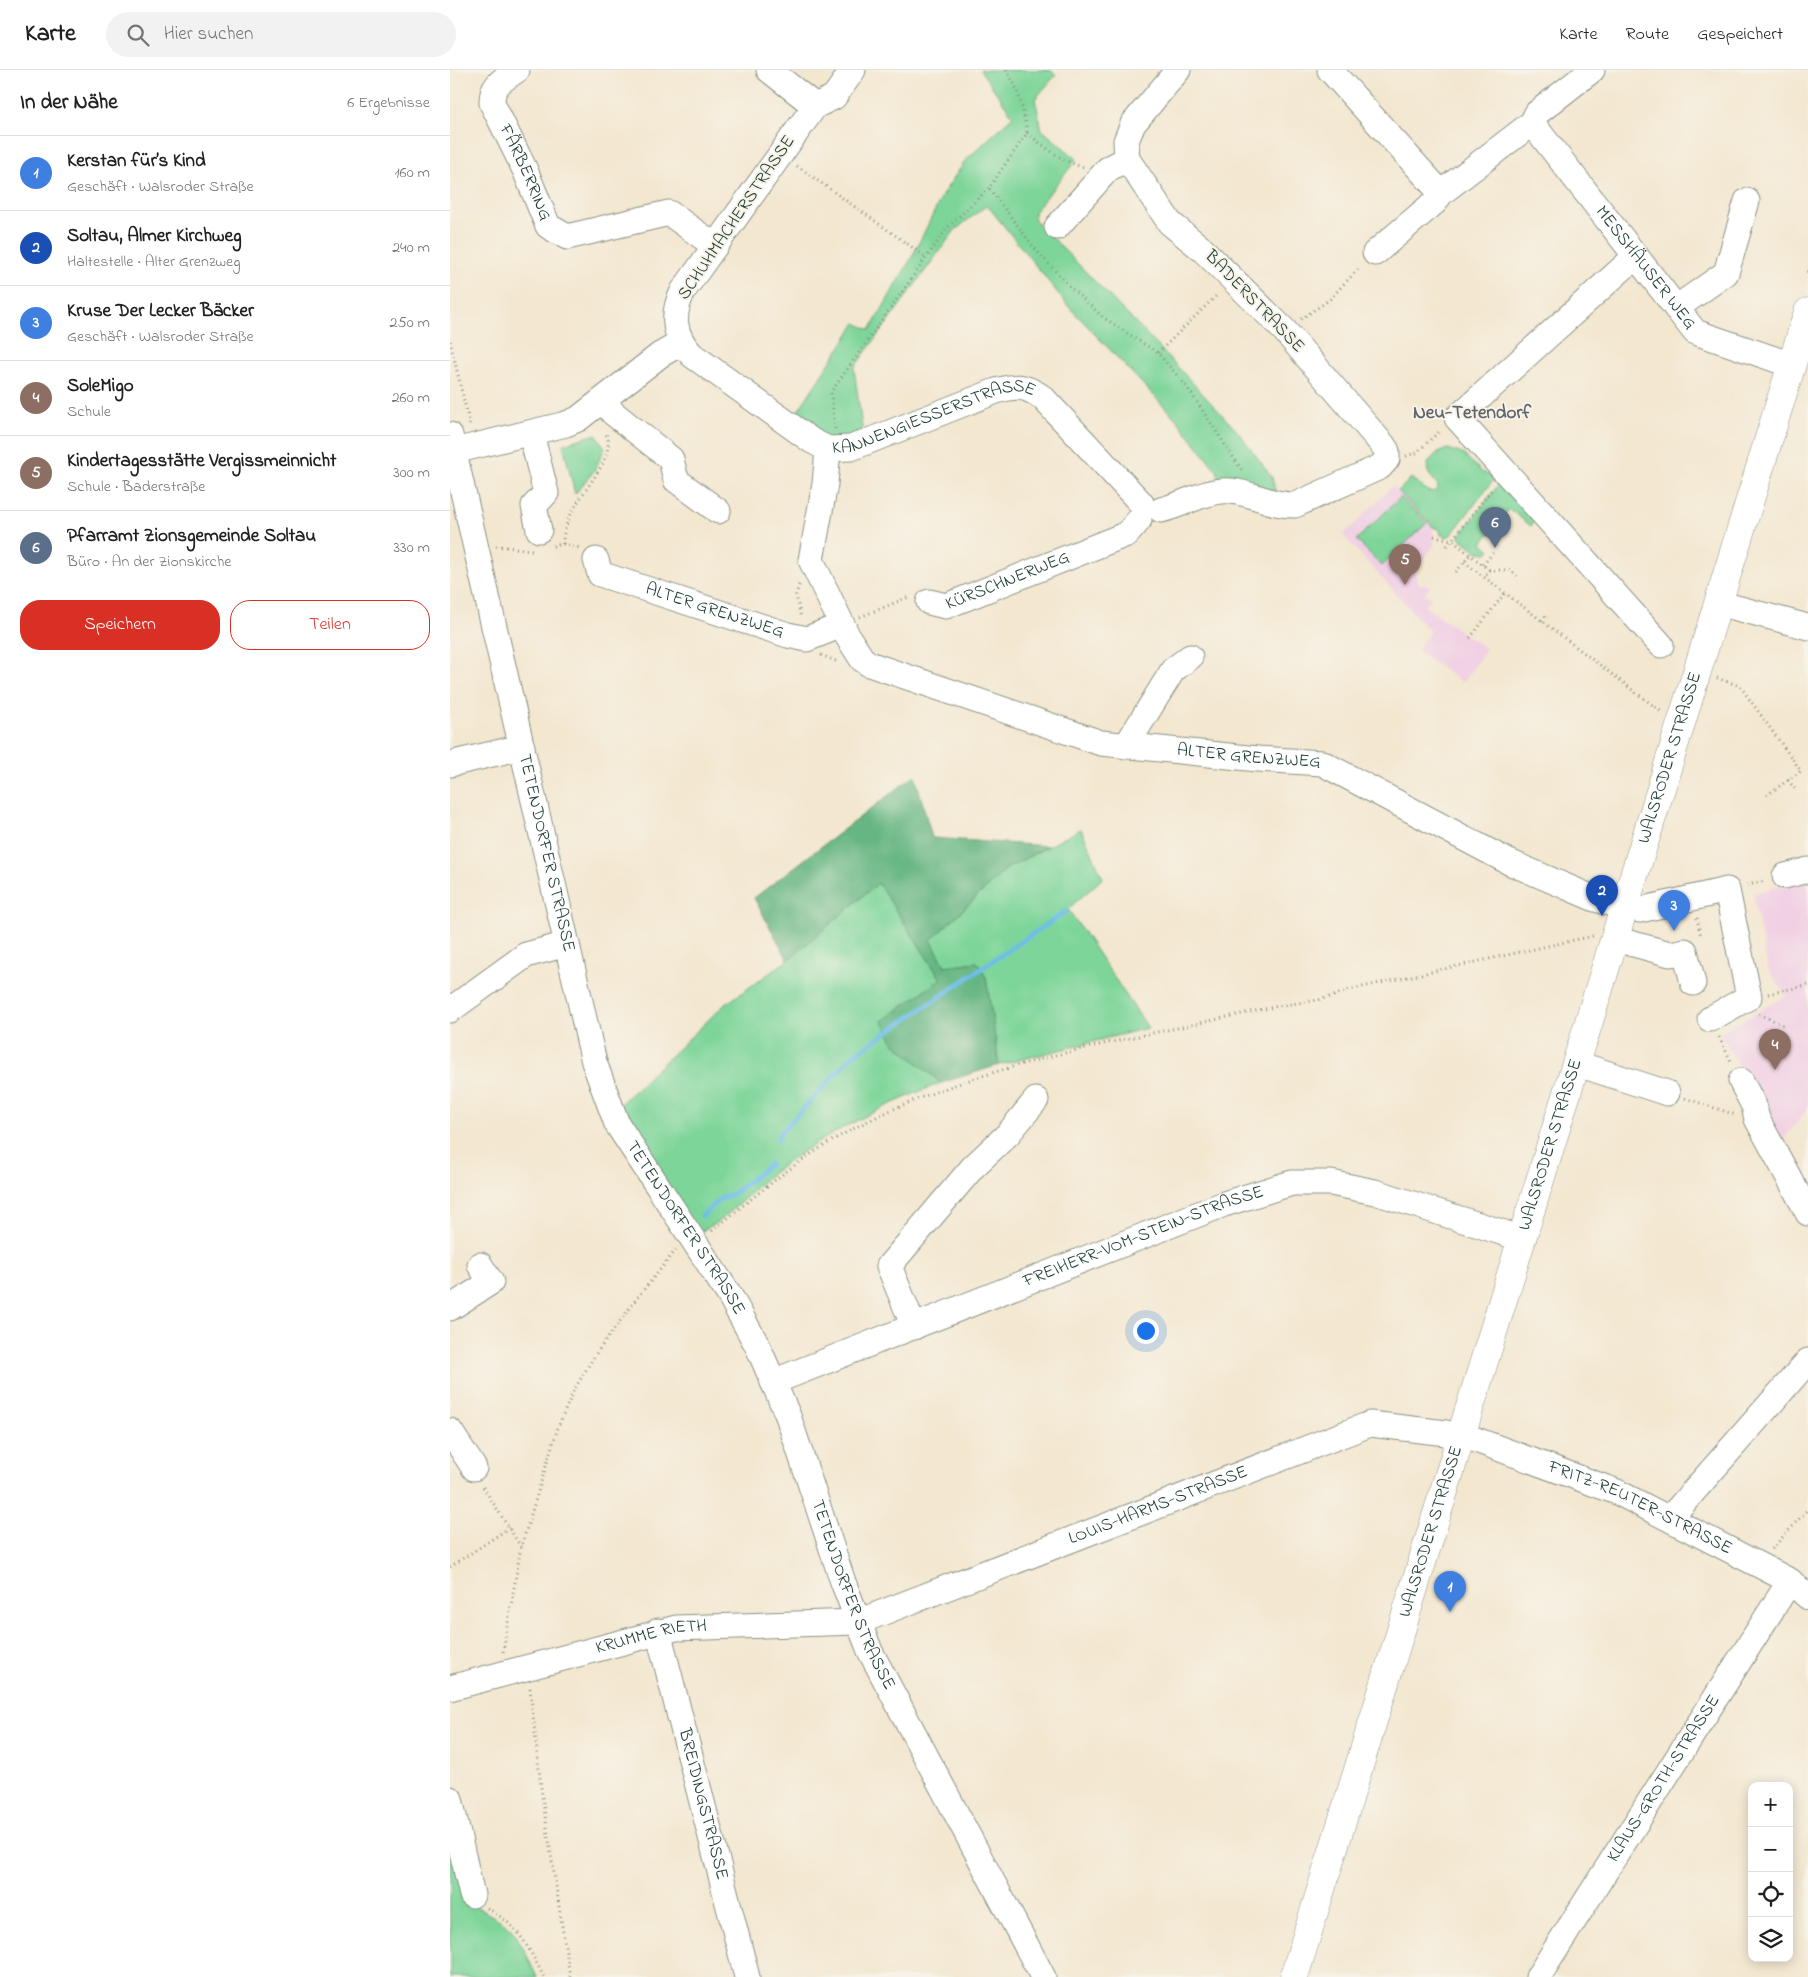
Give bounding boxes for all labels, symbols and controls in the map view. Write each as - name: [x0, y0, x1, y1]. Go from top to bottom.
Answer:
- search box: [106, 12, 456, 57]
- text: Karte: [25, 17, 76, 52]
- icon: search: [124, 21, 152, 49]
- text: Hier suchen: [164, 21, 253, 48]
- text: Karte: [1559, 22, 1597, 48]
- text: Route: [1625, 22, 1669, 48]
- text: Gespeichert: [1697, 22, 1783, 48]
- text: In der Nähe: [20, 88, 118, 118]
- text: 6 Ergebnisse: [347, 91, 430, 115]
- street label: FÄRBERRING: [491, 119, 558, 225]
- street label: SCHUHMACHERSTRASSE: [672, 130, 802, 306]
- text: Kerstan für’s Kind: [67, 148, 206, 175]
- text: 1: [33, 161, 39, 185]
- text: 160 m: [395, 161, 430, 185]
- text: Geschäft · Walsroder Straße: [67, 175, 254, 199]
- street label: MESSHÄUSER WEG: [1588, 201, 1702, 336]
- text: Soltau, Almer Kirchweg: [67, 223, 241, 250]
- text: 2: [32, 236, 40, 260]
- text: 240 m: [392, 236, 430, 260]
- street label: BADERSTRASSE: [1197, 244, 1310, 359]
- text: Haltestelle · Alter Grenzweg: [67, 250, 240, 274]
- text: Kruse Der Lecker Bäcker: [67, 298, 254, 325]
- text: 3: [33, 311, 39, 335]
- text: 250 m: [390, 311, 430, 335]
- text: Geschäft · Walsroder Straße: [67, 325, 254, 349]
- text: SoleMigo: [67, 373, 134, 400]
- street label: KANNENGIESSERSTRASSE: [831, 374, 1040, 462]
- text: 4: [33, 386, 39, 410]
- text: 260 m: [392, 386, 430, 410]
- text: Schule: [67, 400, 111, 424]
- district label: Neu-Tetendorf: [1413, 400, 1532, 427]
- text: Kindertagesstätte Vergissmeinnicht: [67, 448, 336, 475]
- text: 5: [31, 461, 41, 485]
- text: 300 m: [393, 461, 430, 485]
- text: Schule · Baderstraße: [67, 475, 206, 499]
- pin: 6: [1479, 507, 1511, 548]
- text: Pfarramt Zionsgemeinde Soltau: [67, 523, 316, 550]
- text: 6: [32, 536, 40, 560]
- text: 330 m: [393, 536, 430, 560]
- pin: 5: [1389, 544, 1421, 585]
- street label: KÜRSCHNERWEG: [942, 545, 1074, 618]
- text: Büro · An der Zionskirche: [67, 550, 231, 574]
- street label: ALTER GRENZWEG: [642, 577, 787, 646]
- button: Speichern: [20, 600, 220, 650]
- button: Teilen: [230, 600, 430, 650]
- street label: WALSRODER STRASSE: [1632, 669, 1709, 847]
- street label: ALTER GRENZWEG: [1176, 738, 1321, 776]
- street label: TETENDORFER STRASSE: [511, 751, 581, 955]
- pin: 2: [1586, 875, 1618, 916]
- pin: 3: [1658, 890, 1690, 931]
- pin: 4: [1759, 1029, 1791, 1070]
- street label: WALSRODER STRASSE: [1512, 1056, 1590, 1234]
- street label: TETENDORFER STRASSE: [619, 1136, 751, 1320]
- street label: FREIHERR-VOM-STEIN-STRASSE: [1019, 1179, 1267, 1295]
- your location: [1133, 1318, 1159, 1344]
- street label: WALSRODER STRASSE: [1393, 1443, 1470, 1621]
- street label: FRITZ-REUTER-STRASSE: [1543, 1454, 1737, 1562]
- street label: LOUIS-HARMS-STRASSE: [1065, 1459, 1252, 1552]
- street label: TETENDORFER STRASSE: [804, 1496, 902, 1695]
- pin: 1: [1434, 1571, 1466, 1612]
- street label: KRUMME RIETH: [593, 1614, 707, 1662]
- street label: KLAUS-GROTH-STRASSE: [1601, 1690, 1727, 1868]
- street label: BREIDINGSTRASSE: [670, 1725, 735, 1883]
- map controls: [1748, 1782, 1793, 1962]
- button: +: [1748, 1782, 1793, 1827]
- button: −: [1748, 1827, 1793, 1872]
- button: locate: [1748, 1872, 1793, 1917]
- button: layers: [1748, 1917, 1793, 1962]

